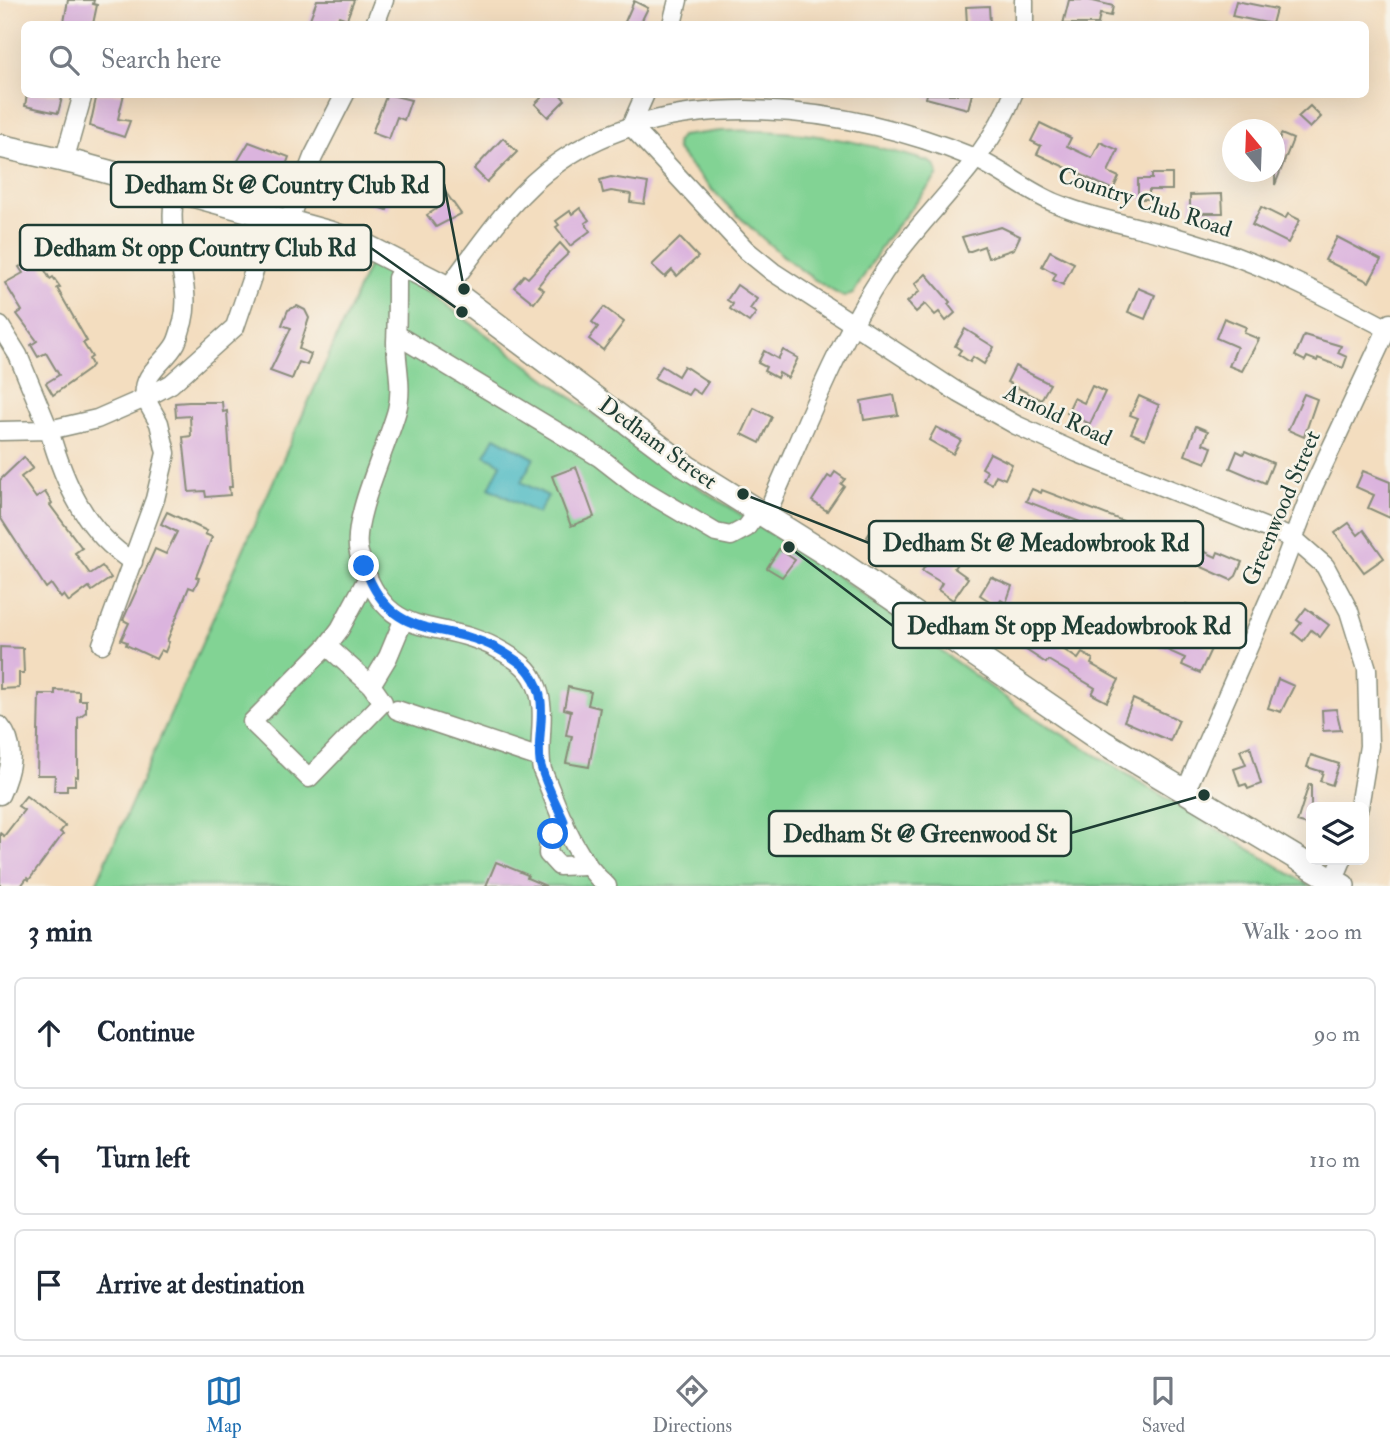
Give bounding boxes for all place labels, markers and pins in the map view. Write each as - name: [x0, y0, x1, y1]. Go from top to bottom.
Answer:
- callout: Dedham St @ Country Club Rd: [111, 162, 444, 207]
- callout: Dedham St opp Country Club Rd: [20, 225, 371, 270]
- callout: Dedham St @ Meadowbrook Rd: [869, 521, 1203, 566]
- callout: Dedham St opp Meadowbrook Rd: [893, 603, 1246, 648]
- callout: Dedham St @ Greenwood St: [769, 811, 1071, 856]

